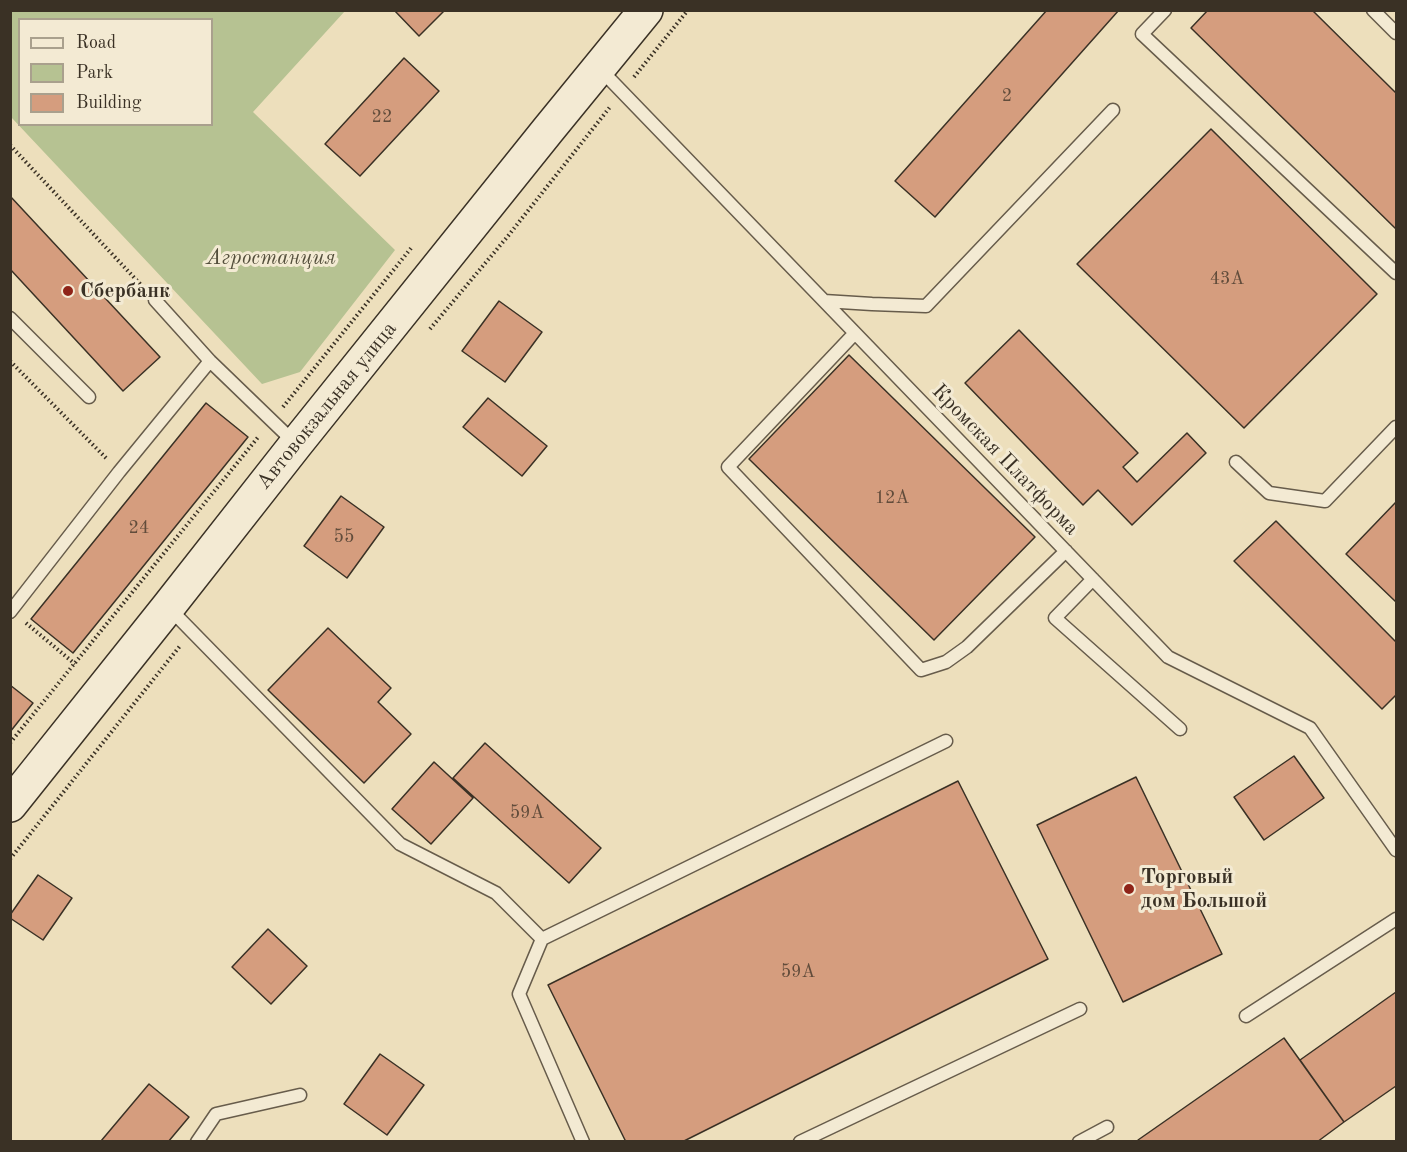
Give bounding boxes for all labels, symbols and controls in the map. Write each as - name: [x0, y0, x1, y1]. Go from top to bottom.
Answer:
- legend: [18, 18, 213, 126]
- text: Road: [76, 34, 116, 52]
- text: Park: [76, 64, 113, 82]
- house number: 2: [1002, 85, 1012, 107]
- text: Building: [76, 94, 141, 112]
- house number: 22: [372, 106, 392, 128]
- park label: Агростанция: [206, 245, 336, 271]
- house number: 43А: [1210, 268, 1244, 290]
- place label: Сбербанк: [80, 278, 170, 304]
- marker: Сбербанк: [61, 284, 75, 298]
- street label: Автовокзальная улица: [252, 317, 402, 495]
- street label: Кромская Платформа: [926, 379, 1084, 541]
- house number: 12А: [875, 487, 909, 509]
- house number: 24: [129, 517, 149, 539]
- house number: 55: [334, 526, 354, 548]
- house number: 59А: [510, 802, 544, 824]
- place label: Торговый дом Большой: [1141, 864, 1267, 914]
- marker: Торговый дом Большой: [1122, 882, 1136, 896]
- house number: 59А: [781, 961, 815, 983]

